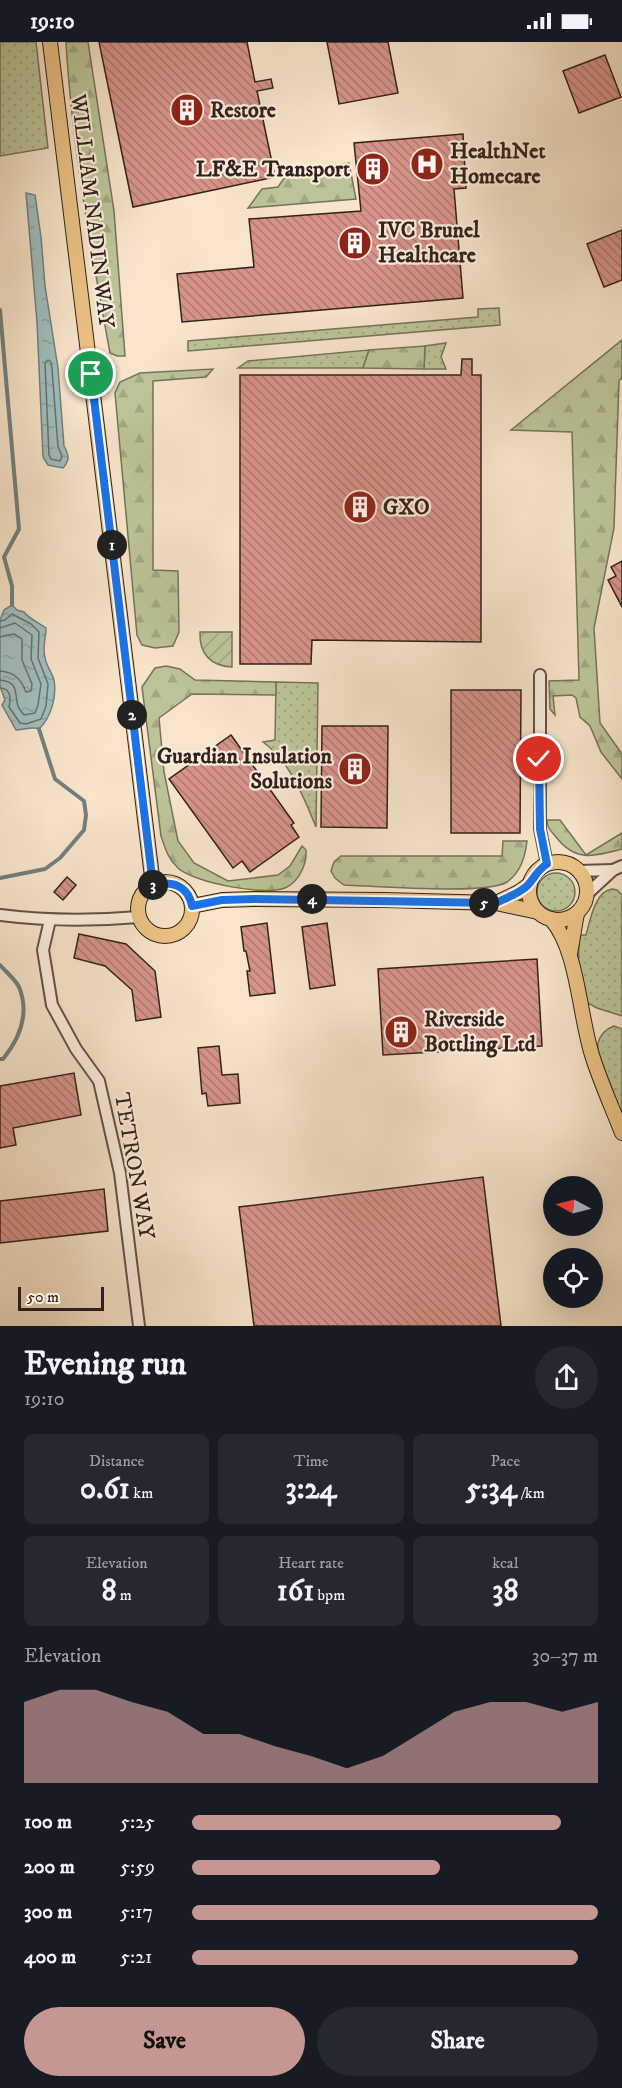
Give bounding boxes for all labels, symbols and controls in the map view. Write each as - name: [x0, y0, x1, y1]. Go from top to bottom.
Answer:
- text: 19:10: [30, 8, 75, 35]
- street label: WILLIAM NADIN WAY: [64, 92, 120, 331]
- building icon: Restore: [169, 92, 205, 128]
- place label: Restore: [210, 97, 276, 124]
- place label: HealthNet Homecare: [450, 138, 546, 190]
- hospital icon: HealthNet Homecare: [409, 146, 445, 182]
- building icon: LF&E Transport: [355, 151, 391, 187]
- place label: LF&E Transport: [196, 156, 350, 183]
- place label: IVC Brunel Healthcare: [378, 217, 480, 269]
- building icon: IVC Brunel Healthcare: [337, 225, 373, 261]
- pin: [65, 348, 116, 399]
- icon: arrive: [74, 357, 107, 390]
- building icon: GXO: [342, 489, 378, 525]
- place label: GXO: [383, 494, 430, 521]
- pin: 1: [97, 530, 127, 560]
- text: 1: [109, 535, 115, 555]
- pin: 2: [117, 700, 147, 730]
- text: 2: [128, 705, 136, 725]
- pin: [513, 733, 564, 784]
- icon: check: [522, 742, 555, 775]
- place label: Guardian Insulation Solutions: [157, 743, 333, 795]
- building icon: Guardian Insulation Solutions: [337, 751, 373, 787]
- pin: 3: [138, 870, 168, 900]
- text: 3: [150, 875, 156, 895]
- pin: 4: [297, 884, 327, 914]
- pin: 5: [469, 888, 499, 918]
- text: 4: [307, 889, 317, 909]
- text: 5: [480, 893, 488, 913]
- place label: Riverside Bottling Ltd: [424, 1006, 537, 1058]
- building icon: Riverside Bottling Ltd: [383, 1014, 419, 1050]
- street label: TETRON WAY: [108, 1091, 160, 1243]
- north arrow: [543, 1176, 603, 1236]
- map controls: [543, 1176, 603, 1308]
- button: locate: [543, 1248, 603, 1308]
- scale bar: [18, 1284, 104, 1312]
- text: 50 m: [27, 1287, 59, 1307]
- text: Evening run: [24, 1344, 186, 1385]
- button: share: [535, 1346, 598, 1409]
- text: 19:10: [24, 1387, 65, 1412]
- text: Distance: [89, 1451, 144, 1471]
- text: Time: [294, 1451, 328, 1471]
- text: Pace: [491, 1451, 520, 1471]
- text: 0.61: [80, 1471, 130, 1508]
- text: 3:24: [285, 1471, 337, 1508]
- text: 5:34: [466, 1471, 517, 1508]
- text: km: [130, 1483, 153, 1503]
- text: /km: [517, 1483, 545, 1503]
- text: Elevation: [86, 1553, 148, 1573]
- text: Heart rate: [278, 1553, 344, 1573]
- text: kcal: [492, 1553, 518, 1573]
- text: 8: [101, 1573, 116, 1610]
- text: 161: [277, 1573, 314, 1610]
- text: 38: [492, 1573, 518, 1610]
- text: m: [116, 1585, 132, 1605]
- text: bpm: [314, 1585, 345, 1605]
- text: Elevation: [24, 1644, 101, 1669]
- text: 30–37 m: [532, 1644, 598, 1669]
- text: 100 m: [24, 1810, 72, 1835]
- text: 5:25: [120, 1810, 155, 1835]
- text: 200 m: [24, 1855, 75, 1880]
- text: 5:59: [120, 1855, 155, 1880]
- text: 300 m: [24, 1900, 72, 1925]
- text: 5:17: [120, 1900, 153, 1925]
- text: 400 m: [24, 1945, 76, 1970]
- text: 5:21: [120, 1945, 152, 1970]
- button: Save: [24, 2007, 305, 2076]
- button: Share: [317, 2007, 598, 2076]

